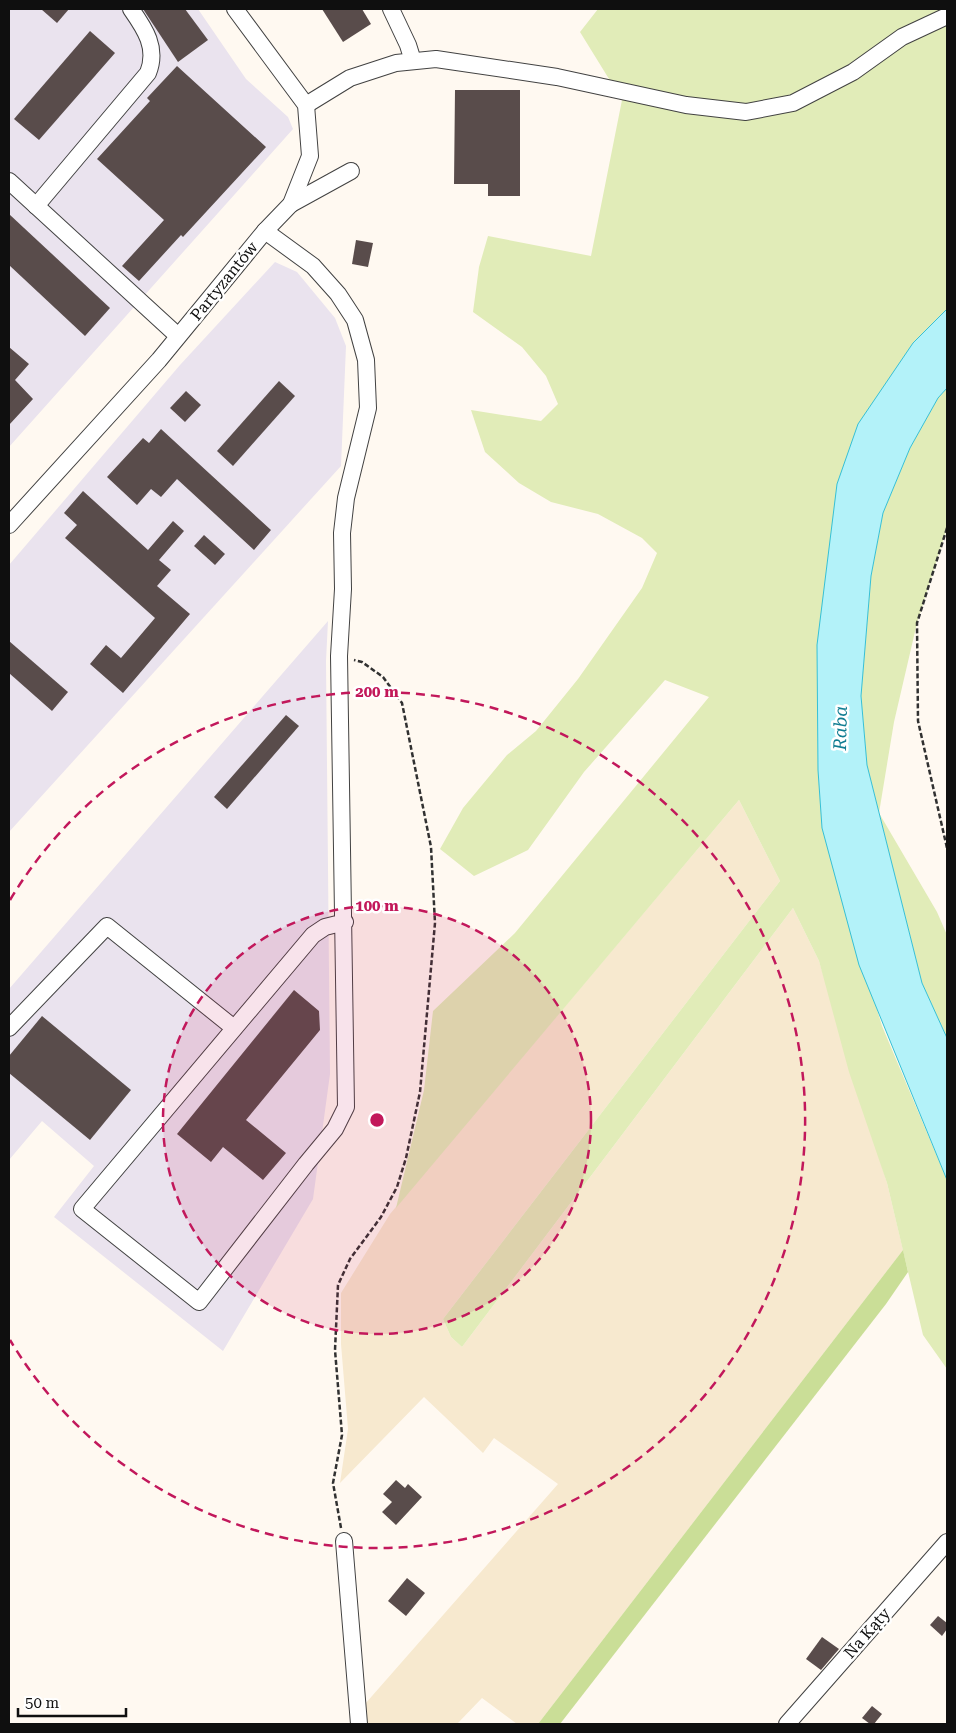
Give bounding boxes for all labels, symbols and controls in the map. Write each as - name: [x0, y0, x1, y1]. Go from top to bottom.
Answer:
- street label: Partyzantów: [186, 237, 262, 324]
- text: 200 m: [355, 683, 399, 701]
- water label: Raba: [829, 705, 851, 751]
- text: 100 m: [355, 897, 399, 915]
- centre of rings: [368, 1111, 386, 1129]
- street label: Na Kąty: [840, 1603, 894, 1662]
- scale bar: [18, 1686, 125, 1718]
- text: 50 m: [25, 1694, 60, 1712]

